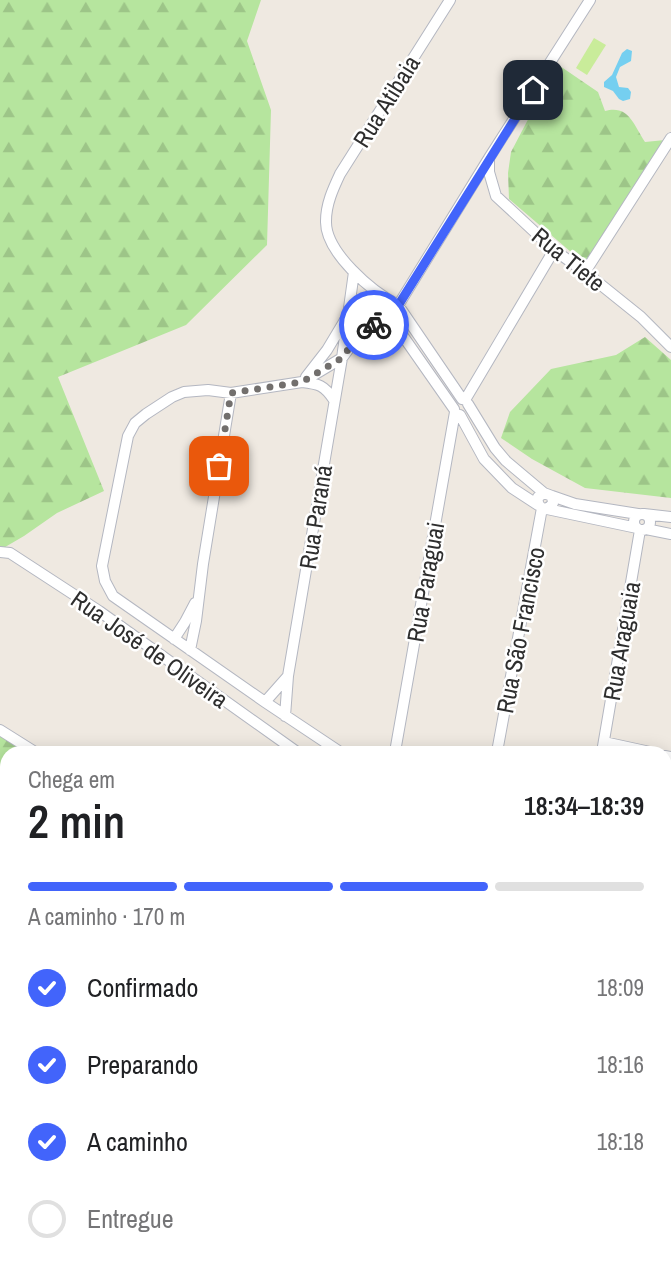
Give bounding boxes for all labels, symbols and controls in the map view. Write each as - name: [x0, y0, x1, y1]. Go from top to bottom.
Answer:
- street label: Rua Atibaia: [345, 49, 427, 153]
- pin: [503, 60, 563, 120]
- icon: home: [514, 71, 552, 109]
- street label: Rua Tiete: [526, 220, 612, 298]
- courier: [339, 290, 409, 360]
- icon: bike: [355, 306, 393, 344]
- pin: [189, 436, 249, 496]
- icon: bag: [200, 447, 238, 485]
- street label: Rua Paraná: [291, 463, 339, 571]
- street label: Rua Paraguai: [399, 519, 451, 645]
- street label: Rua São Francisco: [488, 544, 552, 716]
- street label: Rua Araguaia: [595, 579, 647, 703]
- street label: Rua José de Oliveira: [65, 583, 235, 715]
- text: Chega em: [28, 764, 115, 795]
- text: 18:34–18:39: [524, 788, 644, 823]
- text: 2 min: [28, 790, 125, 852]
- text: A caminho · 170 m: [28, 901, 185, 932]
- icon: check: [28, 969, 66, 1007]
- text: Confirmado: [87, 970, 198, 1005]
- text: 18:09: [597, 972, 644, 1003]
- icon: check: [28, 1046, 66, 1084]
- text: Preparando: [87, 1047, 198, 1082]
- text: 18:16: [597, 1049, 644, 1080]
- icon: check: [28, 1123, 66, 1161]
- text: A caminho: [87, 1124, 188, 1159]
- text: 18:18: [597, 1126, 644, 1157]
- text: Entregue: [87, 1201, 174, 1236]

